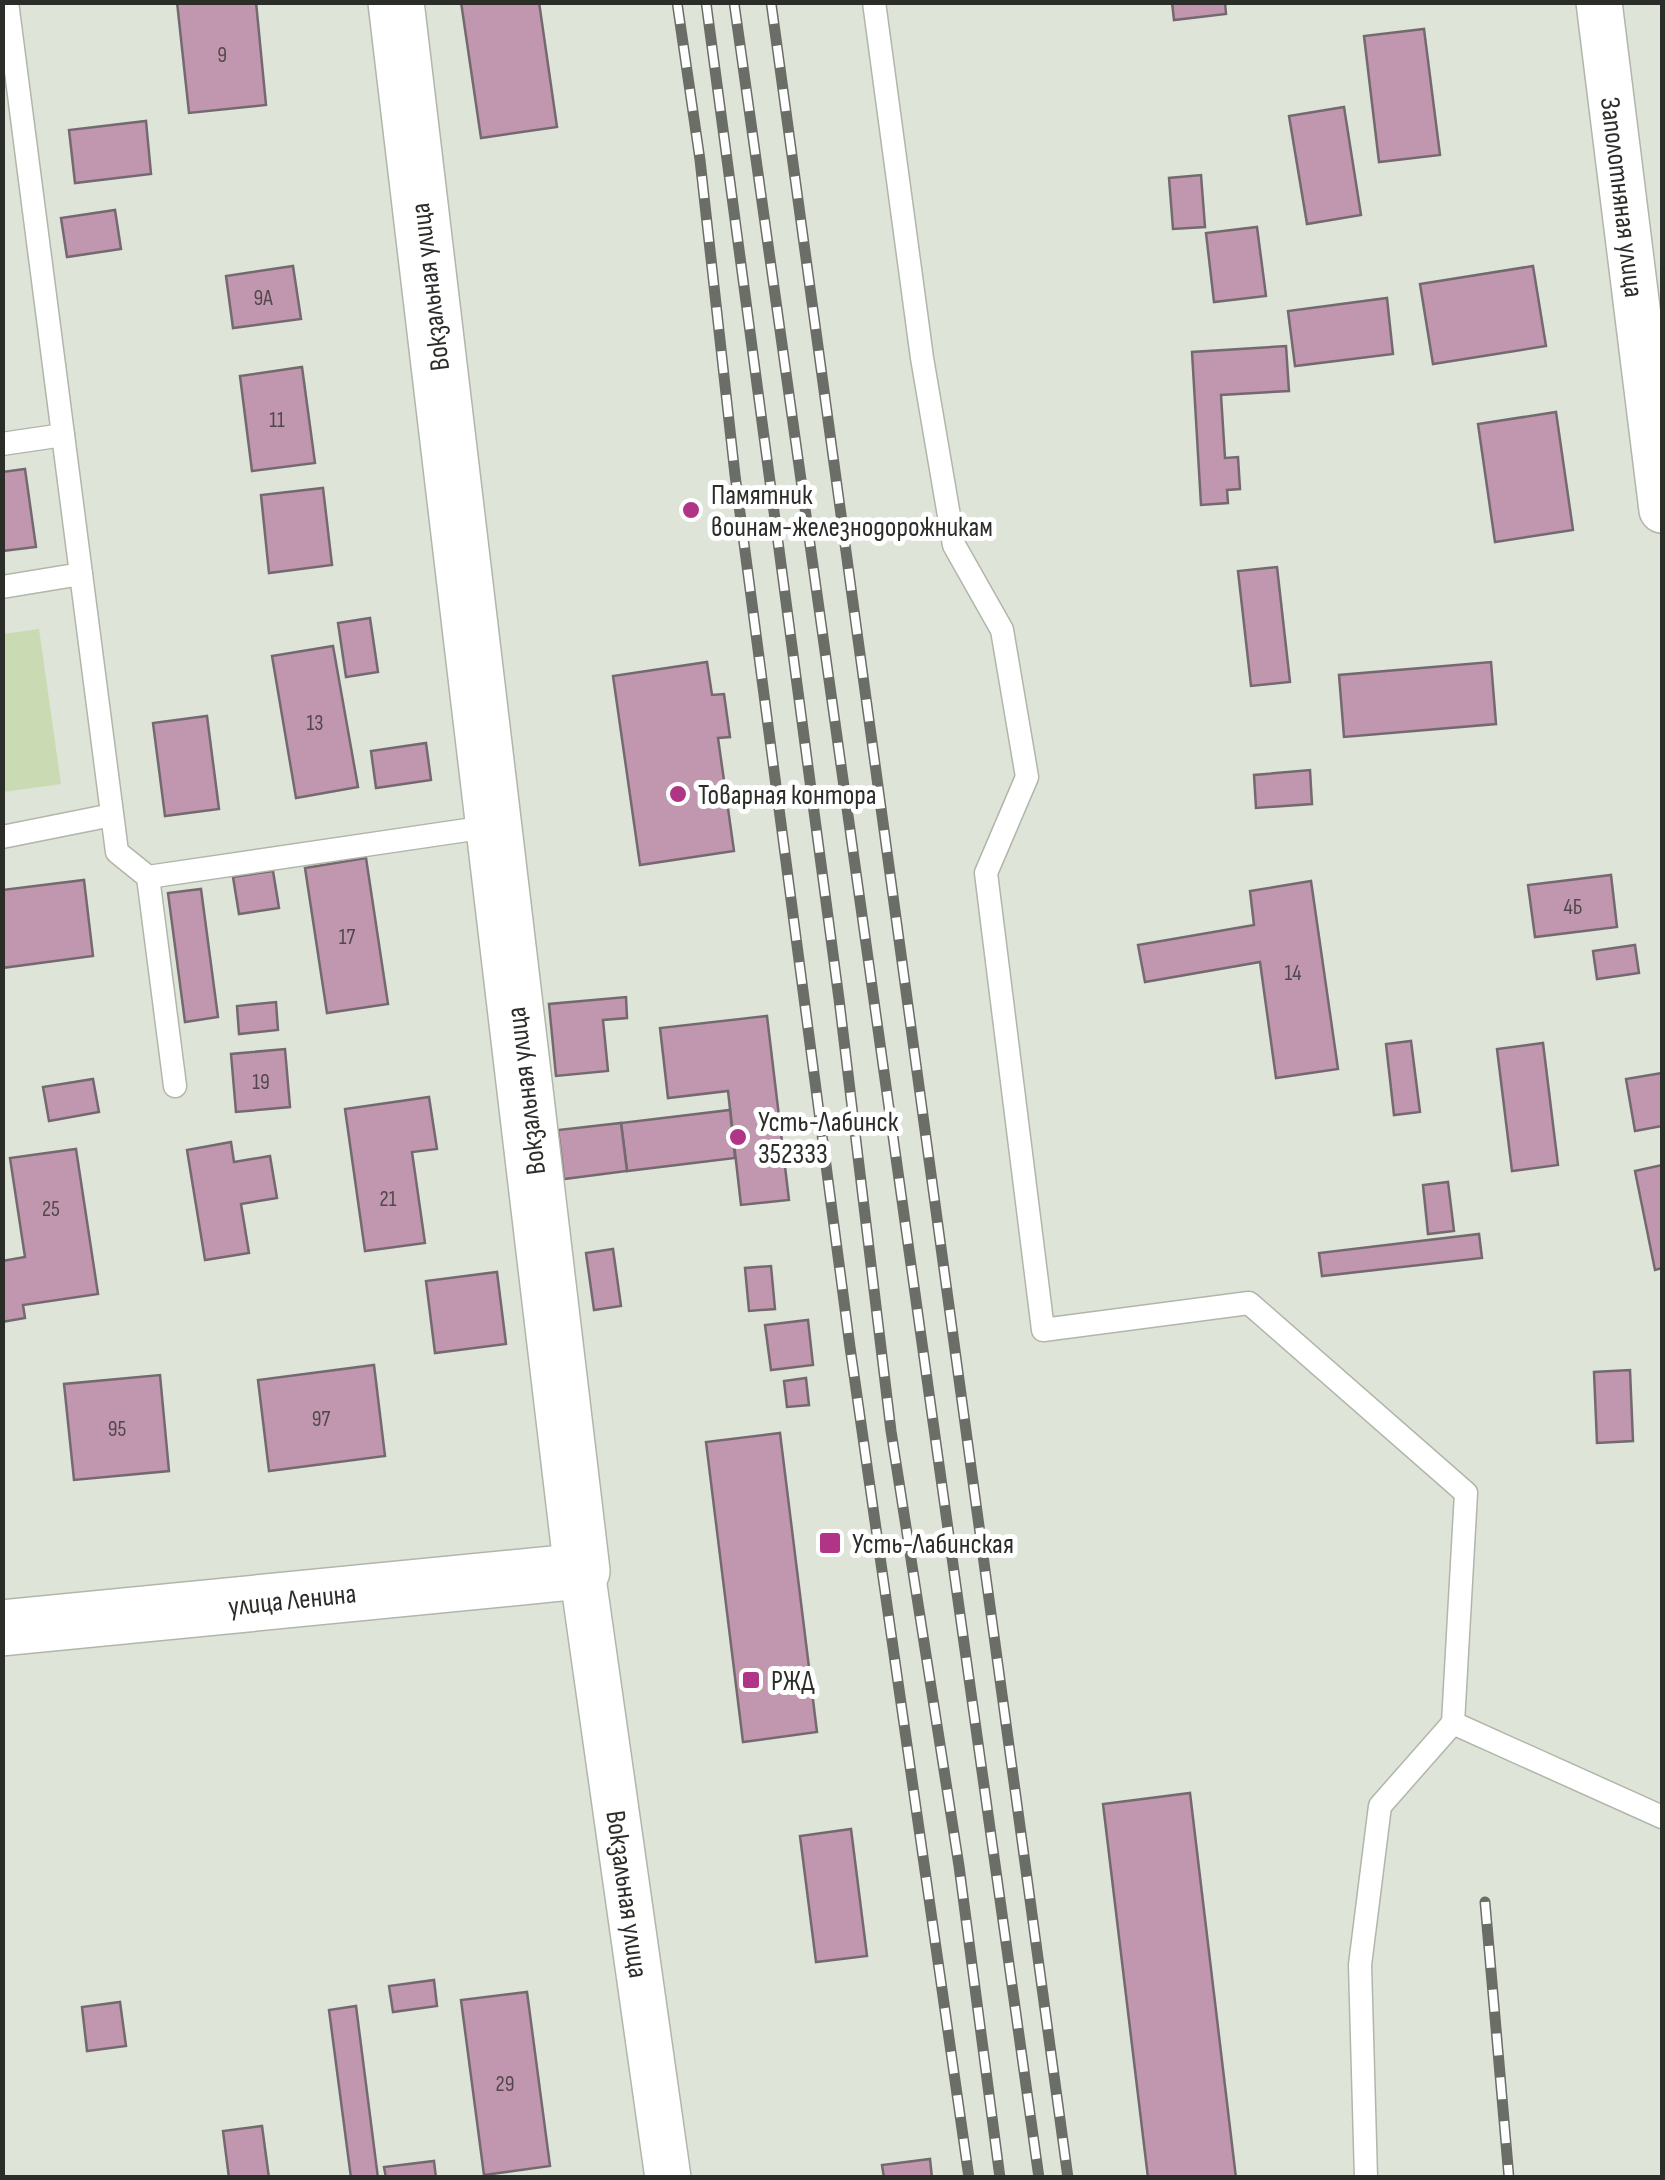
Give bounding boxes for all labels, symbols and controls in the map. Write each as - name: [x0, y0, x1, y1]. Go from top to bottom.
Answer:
- house number: 9: [217, 42, 227, 69]
- street label: Заполотняная улица: [1593, 95, 1650, 299]
- street label: Вокзальная улица: [404, 201, 457, 373]
- house number: 9А: [253, 285, 273, 312]
- house number: 11: [269, 407, 285, 434]
- place label: Памятник воинам-железнодорожникам: [711, 479, 993, 544]
- marker: Памятник воинам-железнодорожникам: [680, 499, 702, 521]
- house number: 13: [307, 710, 323, 737]
- place label: Товарная контора: [698, 779, 877, 812]
- marker: Товарная контора: [667, 783, 689, 805]
- house number: 4Б: [1564, 894, 1582, 921]
- house number: 17: [339, 924, 355, 951]
- house number: 14: [1285, 960, 1301, 987]
- street label: Вокзальная улица: [500, 1005, 553, 1177]
- house number: 19: [252, 1069, 270, 1096]
- place label: Усть-Лабинск 352333: [758, 1106, 899, 1171]
- marker: Усть-Лабинск 352333: [727, 1126, 749, 1148]
- house number: 21: [380, 1186, 397, 1213]
- house number: 25: [42, 1196, 60, 1223]
- house number: 97: [312, 1406, 330, 1433]
- house number: 95: [108, 1416, 126, 1443]
- place label: Усть-Лабинская: [852, 1528, 1014, 1561]
- marker: Усть-Лабинская: [817, 1530, 843, 1556]
- street label: улица Ленина: [227, 1577, 358, 1624]
- place label: РЖД: [771, 1665, 815, 1698]
- marker: РЖД: [740, 1669, 762, 1691]
- street label: Вокзальная улица: [598, 1808, 655, 1980]
- house number: 29: [496, 2071, 514, 2098]

